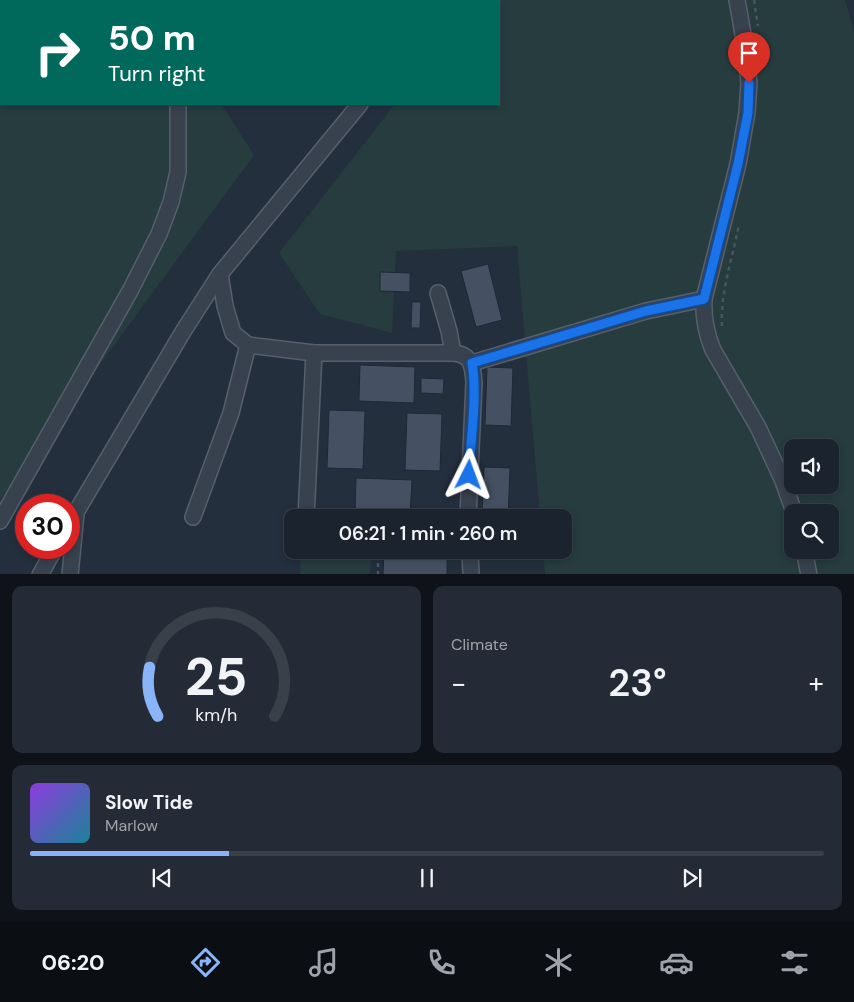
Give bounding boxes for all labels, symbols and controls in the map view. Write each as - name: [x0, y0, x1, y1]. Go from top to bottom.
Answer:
- text: 50 m: [108, 15, 196, 61]
- icon: right: [25, 20, 90, 85]
- pin: [728, 32, 770, 83]
- icon: arrive: [735, 39, 763, 67]
- text: Turn right: [108, 59, 205, 88]
- map controls: [784, 439, 839, 559]
- button: sound: [784, 439, 839, 494]
- position arrow: [442, 448, 494, 500]
- speed limit sign: 30: [15, 494, 80, 559]
- button: search: [784, 504, 839, 559]
- text: 06:21 · 1 min · 260 m: [339, 521, 517, 546]
- text: Climate: [451, 634, 508, 655]
- text: 25: [185, 643, 248, 711]
- text: 23°: [608, 658, 667, 708]
- text: −: [451, 665, 466, 702]
- text: +: [809, 665, 824, 702]
- text: km/h: [195, 703, 238, 727]
- text: Slow Tide: [105, 790, 193, 815]
- text: Marlow: [105, 815, 158, 836]
- icon: previous: [148, 864, 176, 892]
- icon: pause: [413, 864, 441, 892]
- icon: next: [678, 864, 706, 892]
- icon: directions: [188, 945, 223, 980]
- icon: music: [306, 945, 341, 980]
- icon: phone: [424, 945, 459, 980]
- icon: climate: [541, 945, 576, 980]
- icon: car: [659, 945, 694, 980]
- icon: filters: [777, 945, 812, 980]
- text: 06:20: [41, 948, 105, 977]

